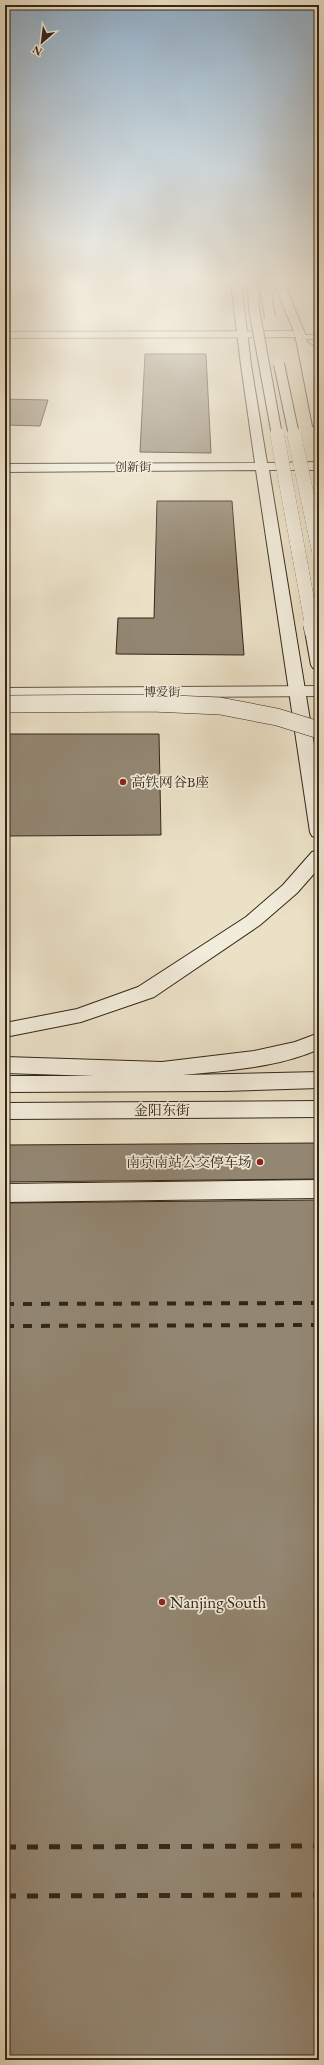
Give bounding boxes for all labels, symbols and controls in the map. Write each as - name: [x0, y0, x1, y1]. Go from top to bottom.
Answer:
- north arrow: [22, 22, 62, 62]
- text: N: [30, 43, 45, 59]
- street label: 创新街: [115, 459, 152, 475]
- street label: 博爱街: [144, 684, 181, 700]
- place label: 高铁网谷B座: [131, 773, 209, 791]
- marker: 高铁网谷B座: [118, 777, 128, 787]
- street label: 金阳东街: [134, 1101, 190, 1119]
- place label: 南京南站公交停车场: [126, 1153, 252, 1171]
- marker: 南京南站公交停车场: [255, 1157, 265, 1167]
- place label: Nanjing South: [170, 1591, 267, 1613]
- marker: Nanjing South: [157, 1597, 167, 1607]

